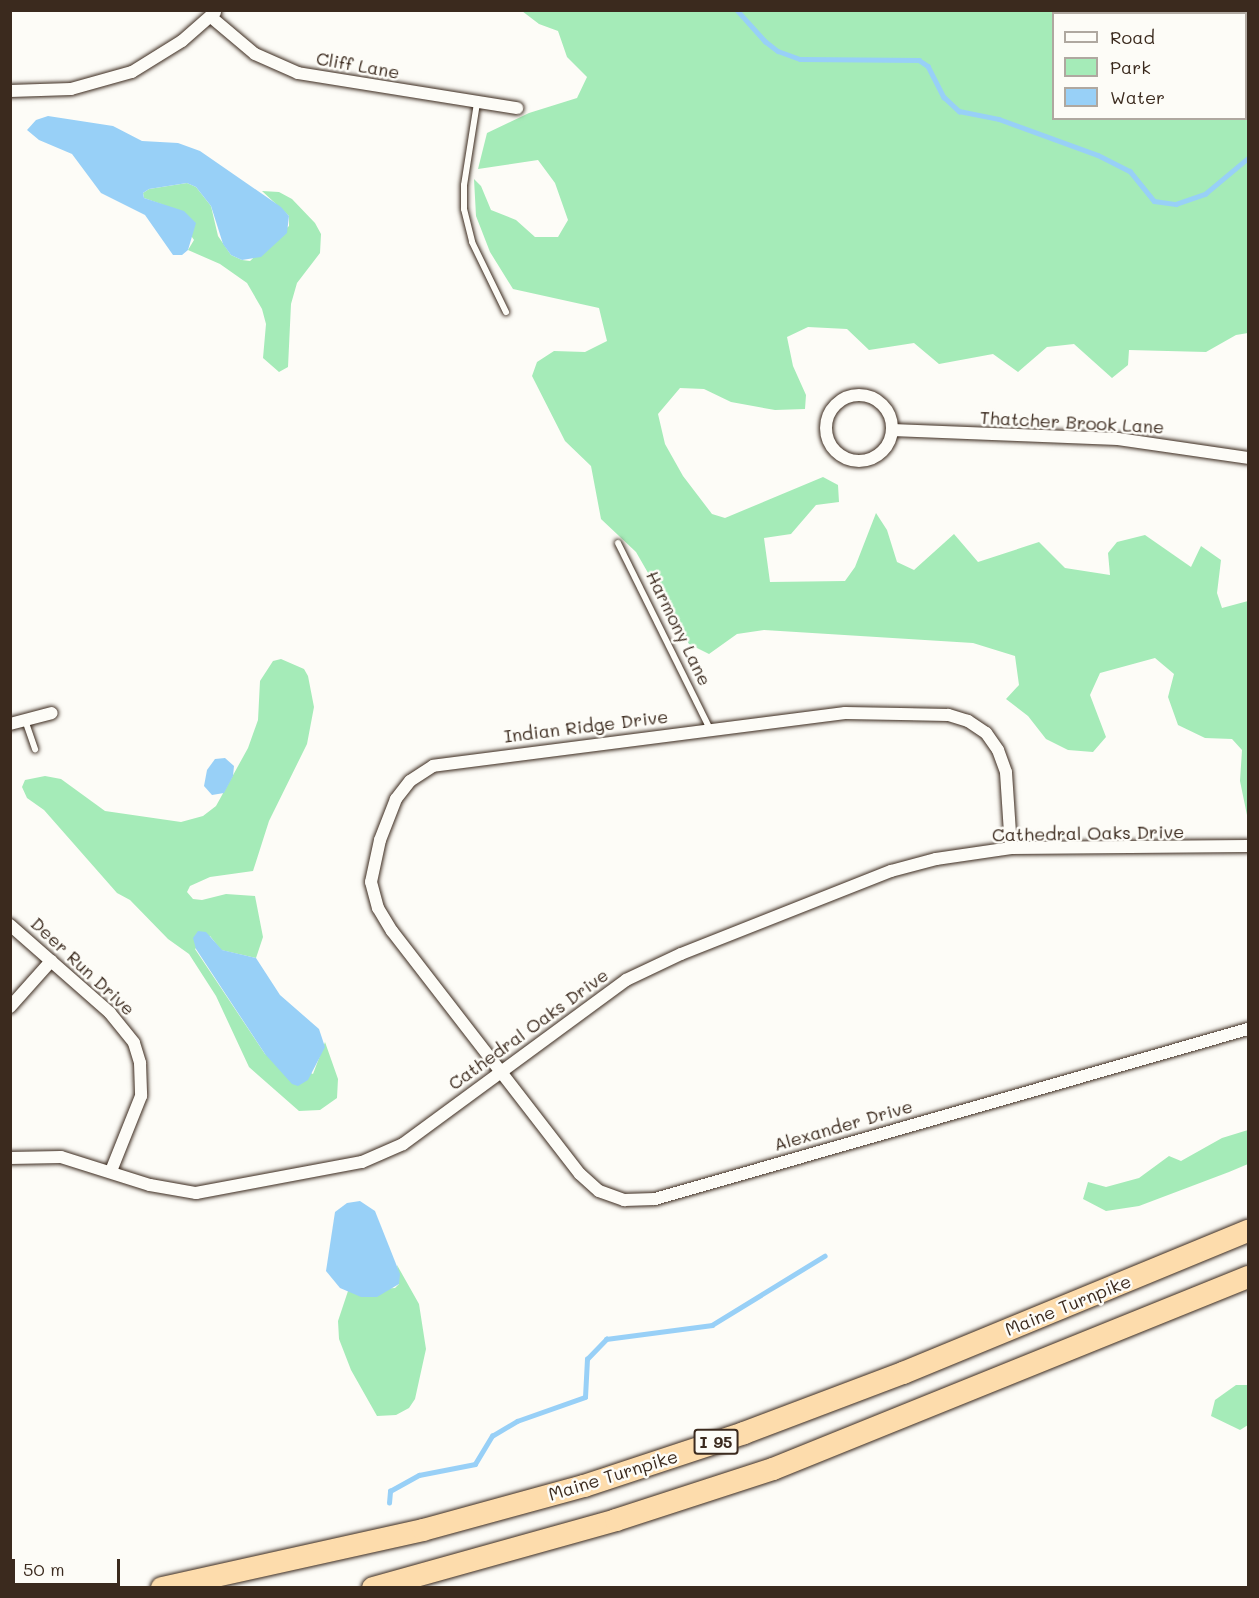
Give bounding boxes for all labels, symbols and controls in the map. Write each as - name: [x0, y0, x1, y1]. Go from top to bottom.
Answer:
- legend: [1052, 12, 1247, 120]
- text: Road: [1110, 25, 1155, 49]
- street label: Cliff Lane: [315, 47, 401, 83]
- text: Park: [1110, 55, 1151, 79]
- text: Water: [1110, 85, 1165, 109]
- street label: Thatcher Brook Lane: [979, 406, 1165, 438]
- street label: Harmony Lane: [642, 567, 716, 689]
- street label: Indian Ridge Drive: [503, 705, 669, 747]
- street label: Cathedral Oaks Drive: [992, 821, 1184, 845]
- street label: Deer Run Drive: [27, 912, 139, 1020]
- street label: Cathedral Oaks Drive: [444, 964, 612, 1094]
- street label: Alexander Drive: [771, 1095, 915, 1155]
- street label: Maine Turnpike: [1002, 1270, 1134, 1340]
- road number: I 95: [694, 1429, 738, 1455]
- street label: Maine Turnpike: [546, 1445, 680, 1505]
- scale bar: [15, 1547, 123, 1585]
- text: 50 m: [23, 1557, 65, 1581]

